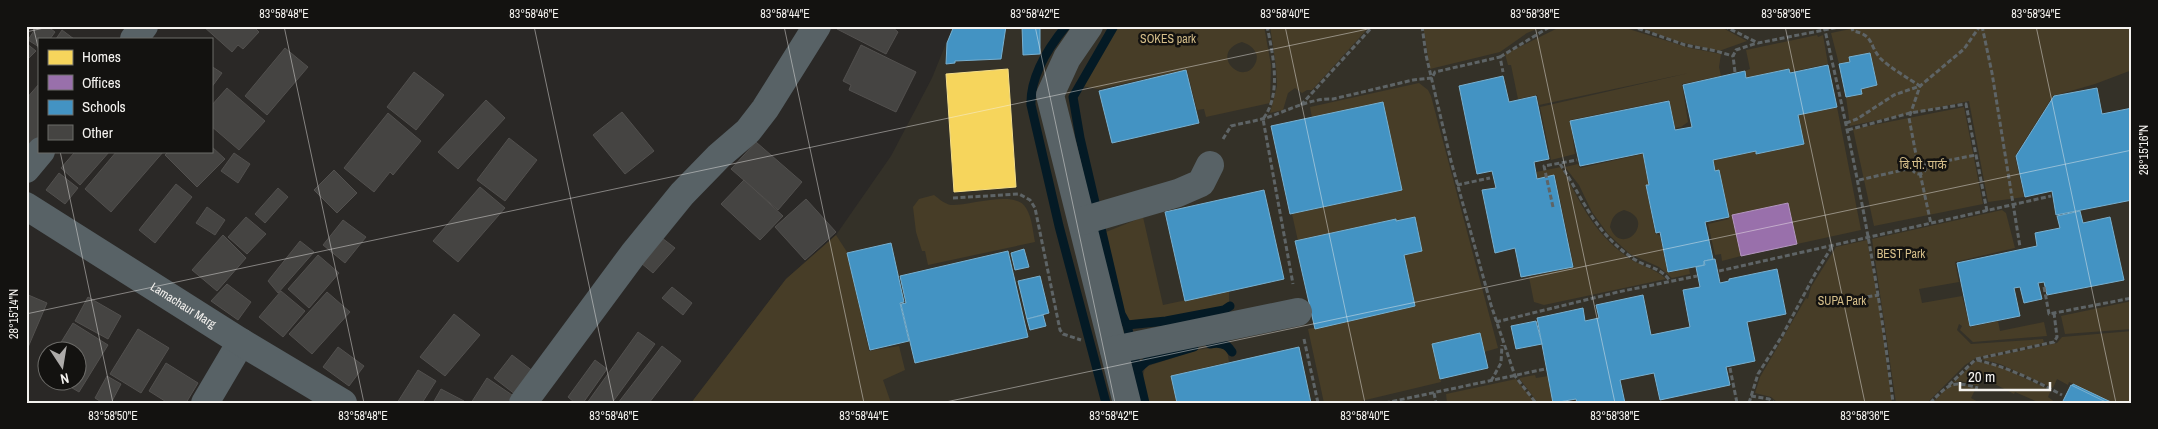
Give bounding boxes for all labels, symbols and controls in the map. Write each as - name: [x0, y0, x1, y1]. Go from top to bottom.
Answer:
- text: 83°58'48"E: [259, 6, 309, 22]
- text: 83°58'46"E: [509, 6, 559, 22]
- text: 83°58'44"E: [760, 6, 810, 22]
- text: 83°58'42"E: [1010, 6, 1060, 22]
- text: 83°58'40"E: [1260, 6, 1310, 22]
- text: 83°58'38"E: [1510, 6, 1560, 22]
- text: 83°58'36"E: [1761, 6, 1811, 22]
- text: 83°58'34"E: [2011, 6, 2061, 22]
- park label: SOKES park: [1140, 31, 1196, 47]
- legend: [38, 38, 212, 152]
- text: Homes: [82, 46, 121, 67]
- text: Offices: [82, 72, 121, 93]
- text: Schools: [82, 96, 126, 117]
- text: Other: [82, 122, 113, 143]
- text: 28°15'16"N: [2136, 125, 2152, 175]
- park label: बि.पी. पार्क: [1899, 157, 1947, 173]
- park label: BEST Park: [1877, 246, 1925, 262]
- street label: Lamachaur Marg: [147, 279, 219, 332]
- text: 28°15'14"N: [6, 289, 22, 339]
- park label: SUPA Park: [1818, 293, 1866, 309]
- north arrow: [38, 342, 88, 392]
- scale bar: [1960, 359, 2050, 391]
- text: 20 m: [1968, 366, 1995, 387]
- text: N: [59, 369, 71, 388]
- text: 83°58'50"E: [88, 408, 138, 424]
- text: 83°58'48"E: [338, 408, 388, 424]
- text: 83°58'46"E: [589, 408, 639, 424]
- text: 83°58'44"E: [839, 408, 889, 424]
- text: 83°58'42"E: [1089, 408, 1139, 424]
- text: 83°58'40"E: [1340, 408, 1390, 424]
- text: 83°58'38"E: [1590, 408, 1640, 424]
- text: 83°58'36"E: [1840, 408, 1890, 424]

